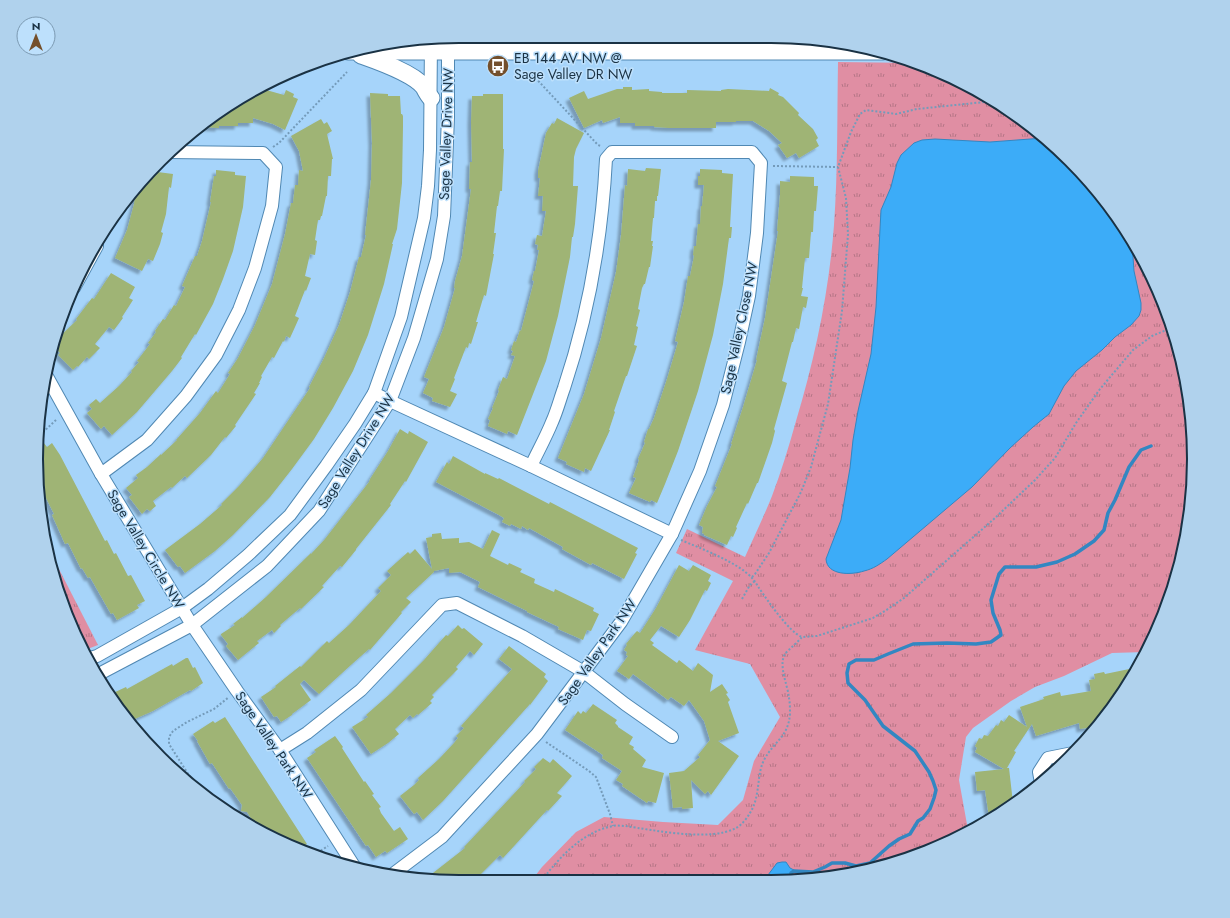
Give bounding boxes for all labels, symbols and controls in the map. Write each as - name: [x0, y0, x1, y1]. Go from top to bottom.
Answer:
- north arrow: [16, 16, 56, 56]
- text: N: [32, 18, 40, 34]
- place label: EB 144 AV NW @ Sage Valley DR NW: [514, 48, 633, 84]
- bus stop icon: EB 144 AV NW @ Sage Valley DR NW: [485, 53, 511, 79]
- street label: Sage Valley Drive NW: [434, 67, 458, 200]
- street label: Sage Valley Close NW: [715, 260, 763, 396]
- street label: Sage Valley Drive NW: [312, 390, 400, 512]
- street label: Sage Valley Circle NW: [102, 486, 190, 613]
- street label: Sage Valley Park NW: [553, 595, 641, 709]
- street label: Sage Valley Park NW: [230, 687, 318, 803]

